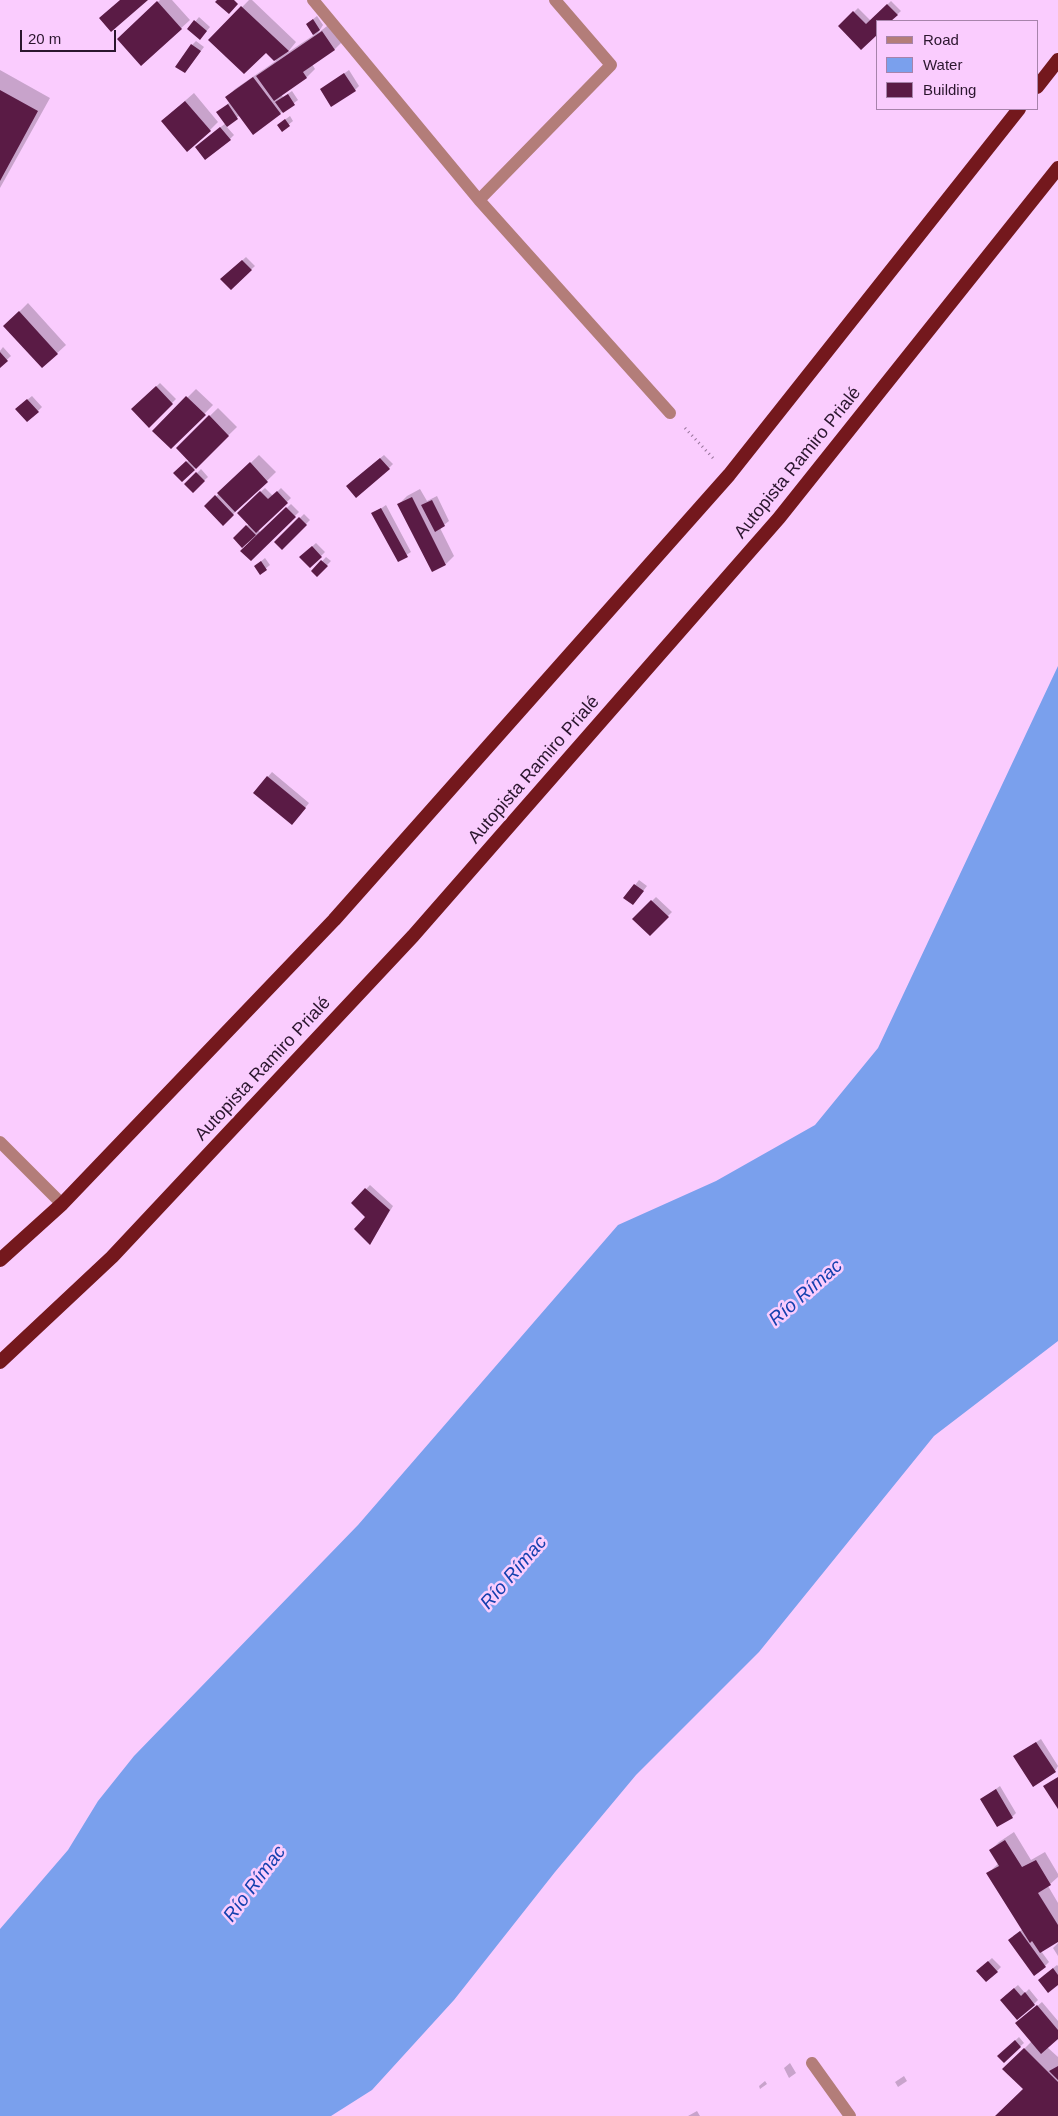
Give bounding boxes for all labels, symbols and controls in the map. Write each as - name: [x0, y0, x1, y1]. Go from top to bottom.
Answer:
- scale bar: [22, 20, 119, 52]
- legend: [876, 20, 1038, 110]
- text: 20 m: [28, 30, 61, 47]
- text: Road: [923, 31, 959, 48]
- text: Water: [923, 56, 962, 73]
- text: Building: [923, 81, 976, 98]
- street label: Autopista Ramiro Prialé: [730, 383, 866, 543]
- street label: Autopista Ramiro Prialé: [464, 692, 604, 848]
- street label: Autopista Ramiro Prialé: [191, 992, 335, 1146]
- water label: Río Rímac: [765, 1255, 847, 1331]
- water label: Río Rímac: [476, 1532, 552, 1614]
- water label: Río Rímac: [219, 1841, 291, 1927]

